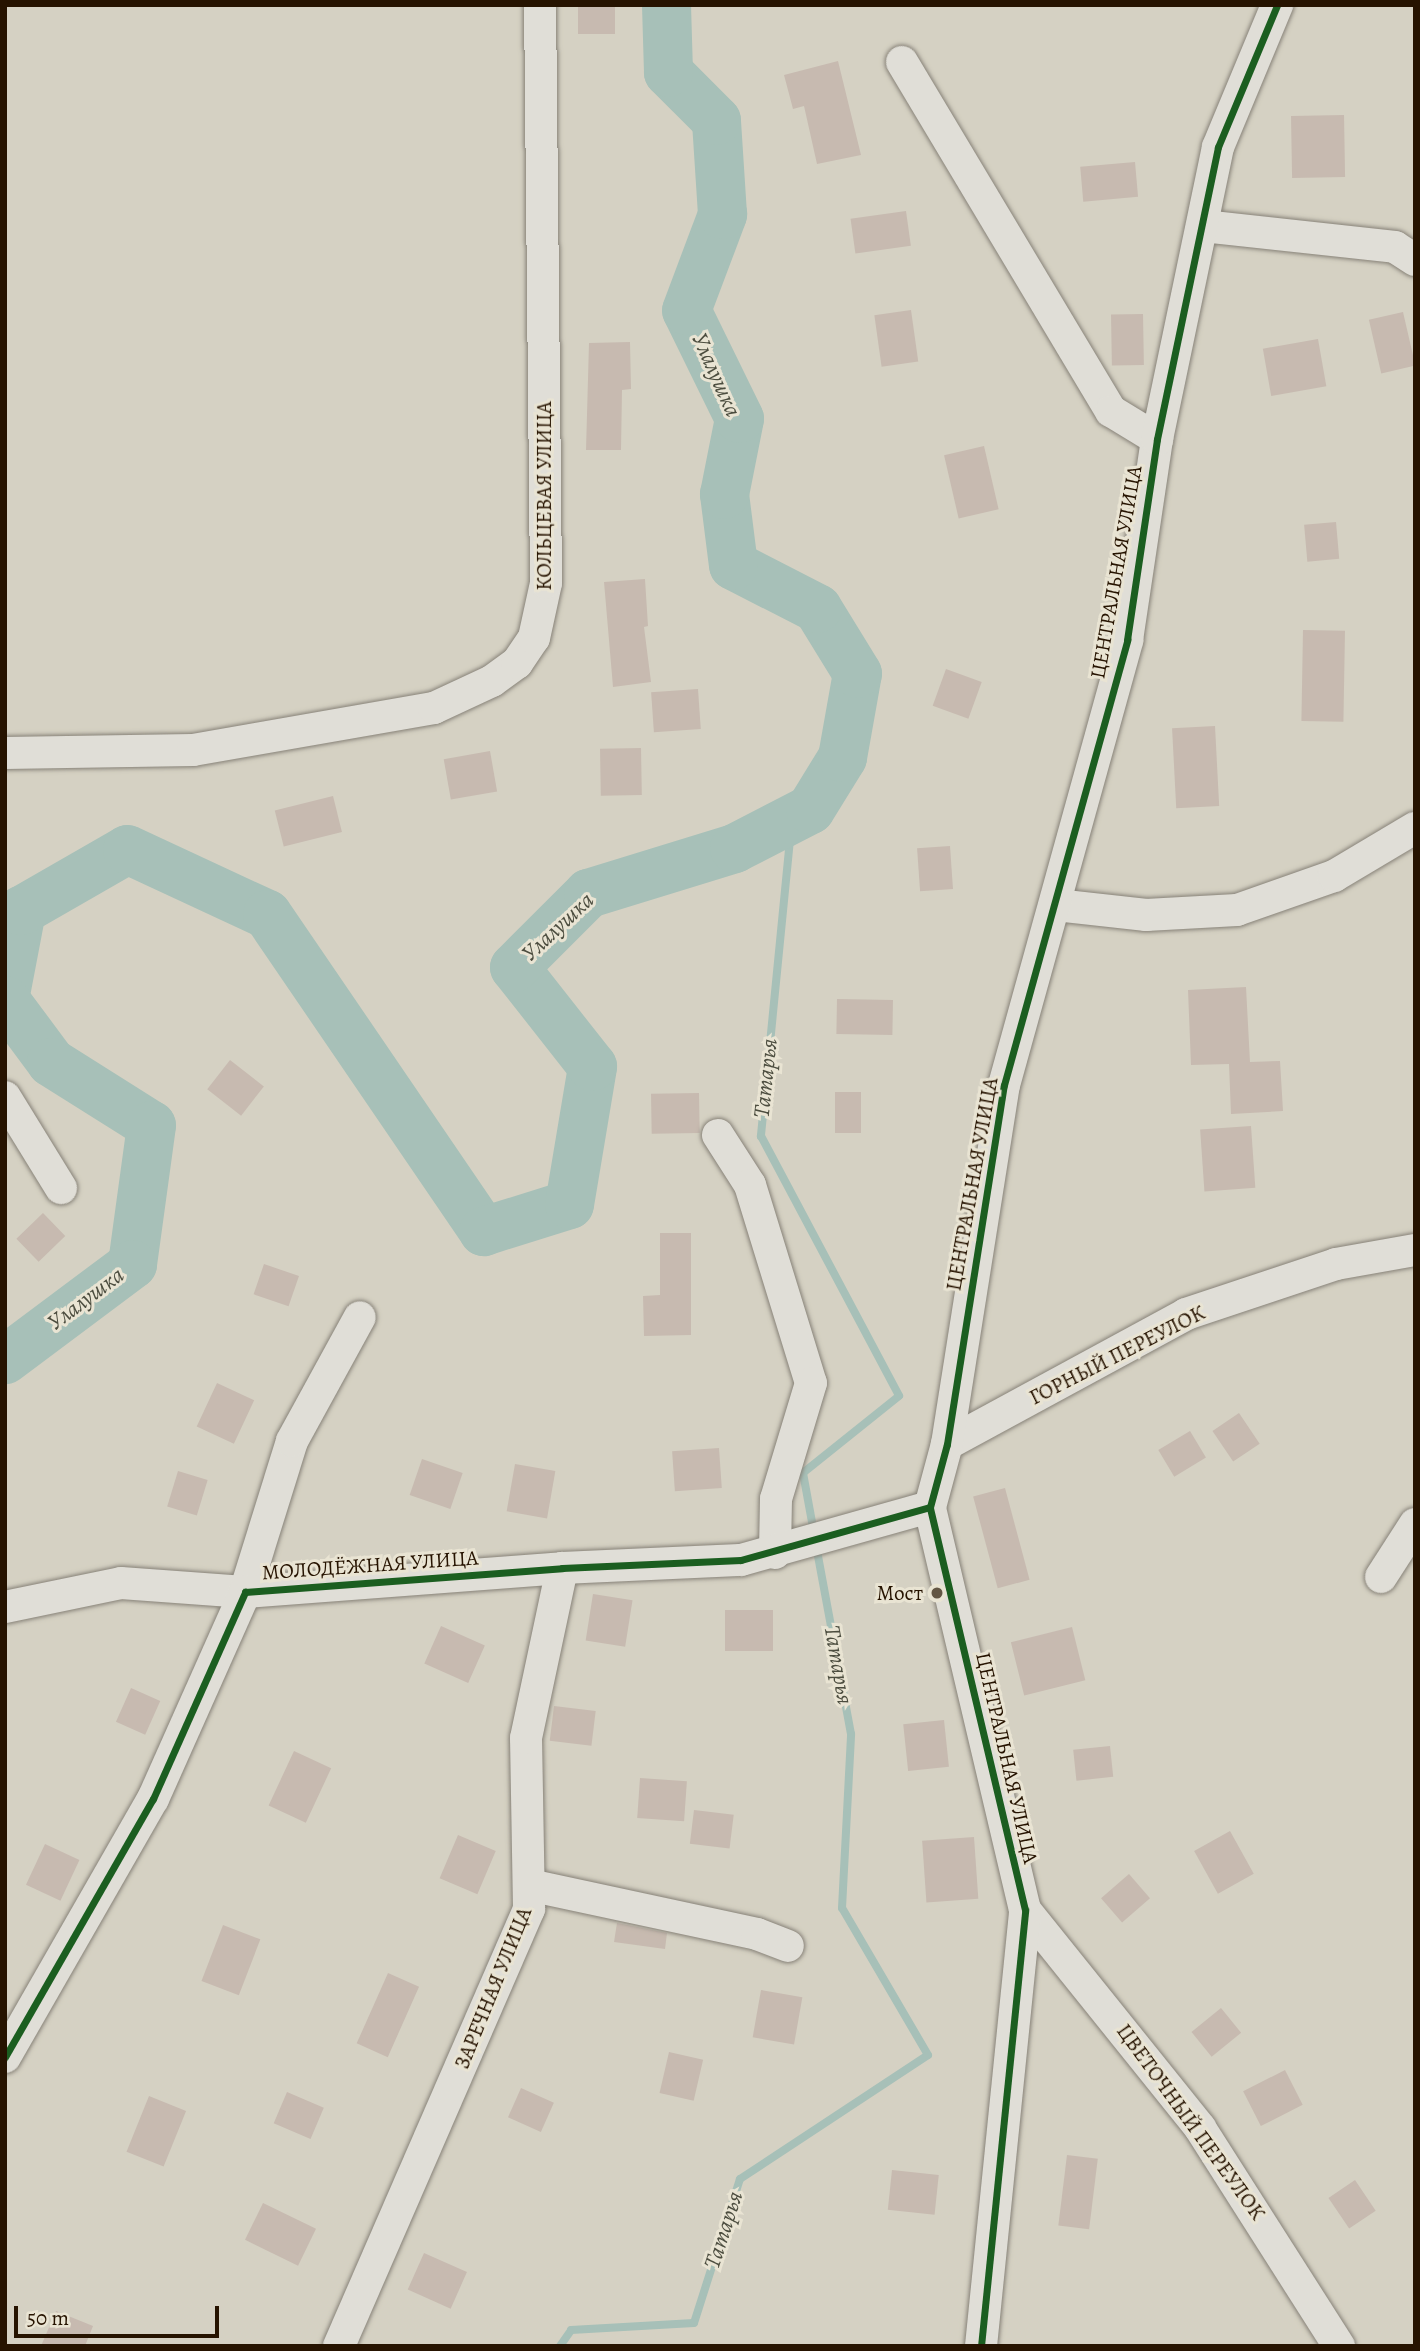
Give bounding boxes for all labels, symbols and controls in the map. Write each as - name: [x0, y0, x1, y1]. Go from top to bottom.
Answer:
- water label: Улалушка: [685, 329, 747, 421]
- street label: КОЛЬЦЕВАЯ УЛИЦА: [531, 401, 557, 591]
- street label: ЦЕНТРАЛЬНАЯ УЛИЦА: [1085, 463, 1147, 681]
- water label: Улалушка: [516, 887, 600, 967]
- water label: Татарья: [748, 1037, 784, 1119]
- street label: ЦЕНТРАЛЬНАЯ УЛИЦА: [941, 1075, 1003, 1293]
- water label: Улалушка: [42, 1261, 130, 1337]
- street label: ГОРНЫЙ ПЕРЕУЛОК: [1025, 1300, 1209, 1410]
- street label: МОЛОДЁЖНАЯ УЛИЦА: [261, 1545, 479, 1585]
- place label: Мост: [877, 1580, 923, 1606]
- marker: Мост: [929, 1585, 945, 1601]
- water label: Татарья: [817, 1623, 859, 1707]
- street label: ЦЕНТРАЛЬНАЯ УЛИЦА: [970, 1650, 1044, 1866]
- street label: ЗАРЕЧНАЯ УЛИЦА: [449, 1904, 537, 2072]
- street label: ЦВЕТОЧНЫЙ ПЕРЕУЛОК: [1111, 2019, 1271, 2225]
- water label: Татарья: [699, 2188, 749, 2272]
- scale bar: [18, 2292, 222, 2336]
- text: 50 m: [27, 2304, 69, 2332]

